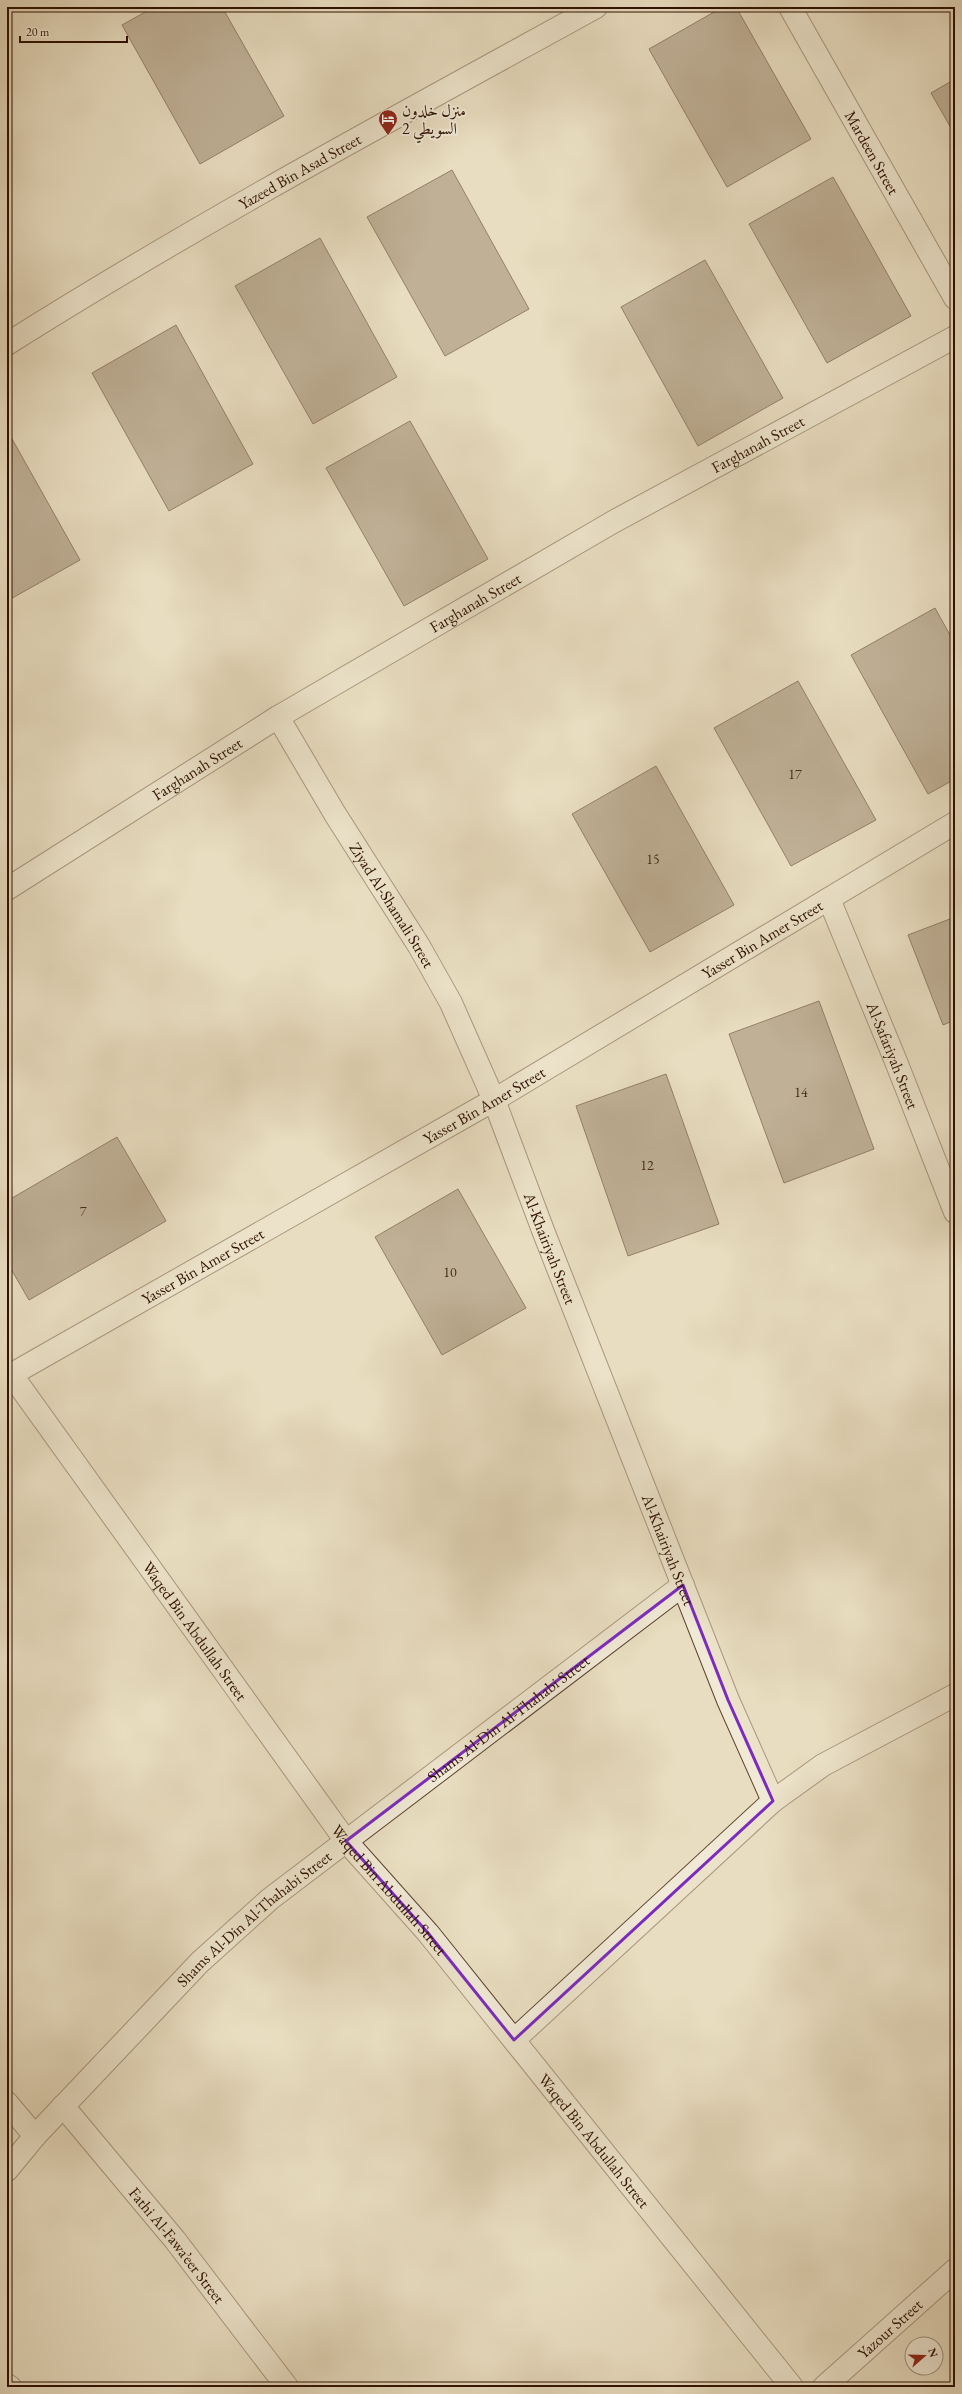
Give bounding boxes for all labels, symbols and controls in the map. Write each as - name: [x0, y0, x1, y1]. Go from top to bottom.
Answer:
- scale bar: [20, 18, 127, 44]
- text: 20 m: [26, 24, 50, 40]
- place label: منزل خلدون السويطي 2: [402, 100, 466, 144]
- street label: Mardeen Street: [840, 107, 904, 198]
- hotel icon: منزل خلدون السويطي 2: [377, 108, 399, 136]
- street label: Yazeed Bin Asad Street: [235, 129, 365, 214]
- street label: Farghanah Street: [708, 411, 808, 478]
- street label: Farghanah Street: [426, 568, 525, 638]
- street label: Farghanah Street: [148, 732, 246, 805]
- house number: 17: [788, 765, 802, 783]
- street label: Ziyad Al-Shamali Street: [345, 838, 439, 972]
- house number: 15: [646, 850, 660, 868]
- street label: Yasser Bin Amer Street: [698, 895, 827, 984]
- street label: Al-Safariyah Street: [861, 998, 924, 1112]
- street label: Yasser Bin Amer Street: [419, 1062, 549, 1149]
- house number: 14: [794, 1083, 808, 1101]
- house number: 12: [640, 1156, 654, 1174]
- street label: Al-Khairiyah Street: [518, 1189, 581, 1307]
- house number: 7: [80, 1202, 87, 1220]
- street label: Yasser Bin Amer Street: [138, 1223, 268, 1309]
- house number: 10: [443, 1263, 457, 1281]
- street label: Al-Khairiyah Street: [637, 1490, 700, 1609]
- street label: Waqed Bin Abdullah Street: [138, 1557, 252, 1705]
- street label: Shams Al-Din Al-Thahabi Street: [423, 1650, 594, 1787]
- street label: Waqed Bin Abdullah Street: [326, 1820, 452, 1960]
- street label: Shams Al-Din Al-Thahabi Street: [172, 1846, 336, 1992]
- street label: Waqed Bin Abdullah Street: [534, 2069, 654, 2213]
- street label: Fathi Al-Fawa’eer Street: [124, 2183, 230, 2308]
- street label: Yazour Street: [853, 2294, 927, 2363]
- north arrow: [904, 2336, 944, 2376]
- text: N: [925, 2346, 942, 2359]

